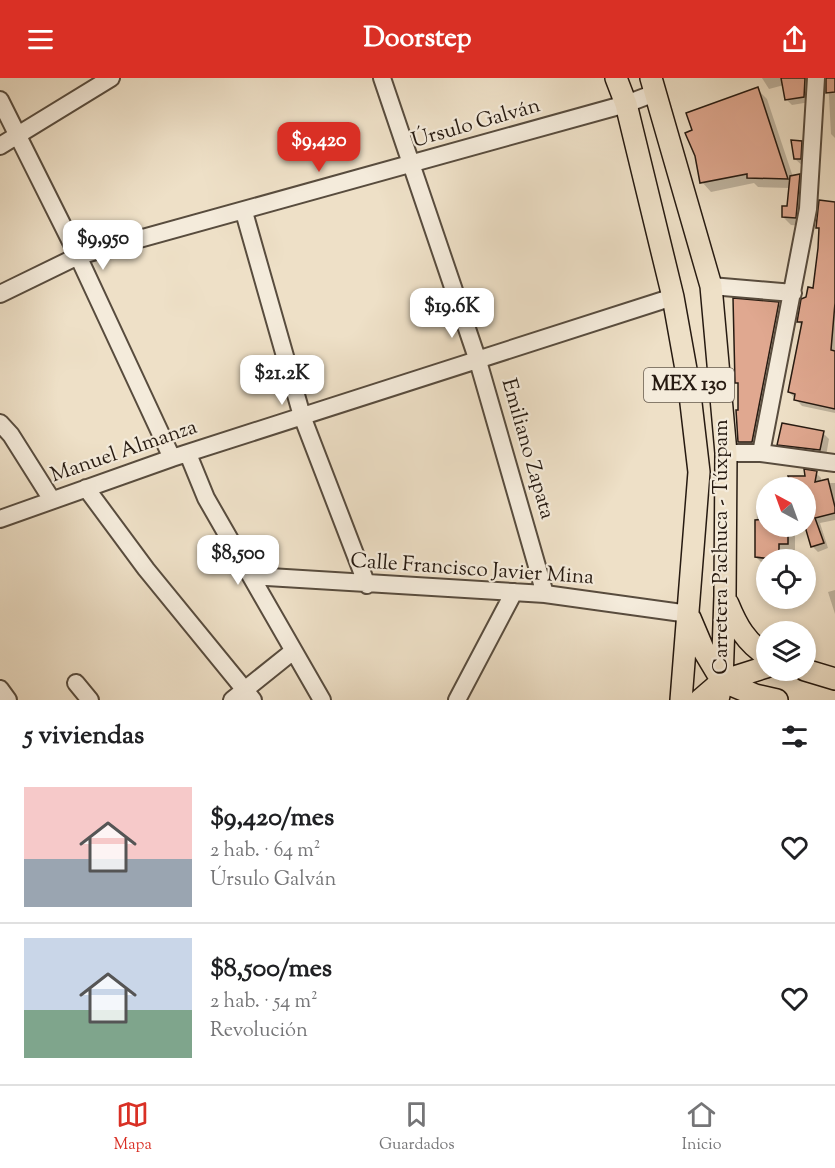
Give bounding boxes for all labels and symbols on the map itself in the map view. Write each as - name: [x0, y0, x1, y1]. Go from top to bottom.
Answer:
- street label: Úrsulo Galván: [408, 91, 544, 157]
- pin: $9,420: [270, 122, 368, 173]
- pin: $9,950: [54, 220, 152, 271]
- pin: $19.6K: [403, 288, 501, 339]
- pin: $21.2K: [233, 355, 331, 406]
- road number: MEX 130: [644, 368, 734, 402]
- street label: Emiliano Zapata: [493, 375, 561, 523]
- street label: Manuel Almanza: [47, 413, 202, 491]
- street label: Carretera Pachuca - Túxpam: [707, 419, 737, 675]
- north arrow: [756, 477, 816, 537]
- pin: $8,500: [189, 535, 287, 586]
- street label: Calle Francisco Javier Mina: [349, 547, 595, 594]

